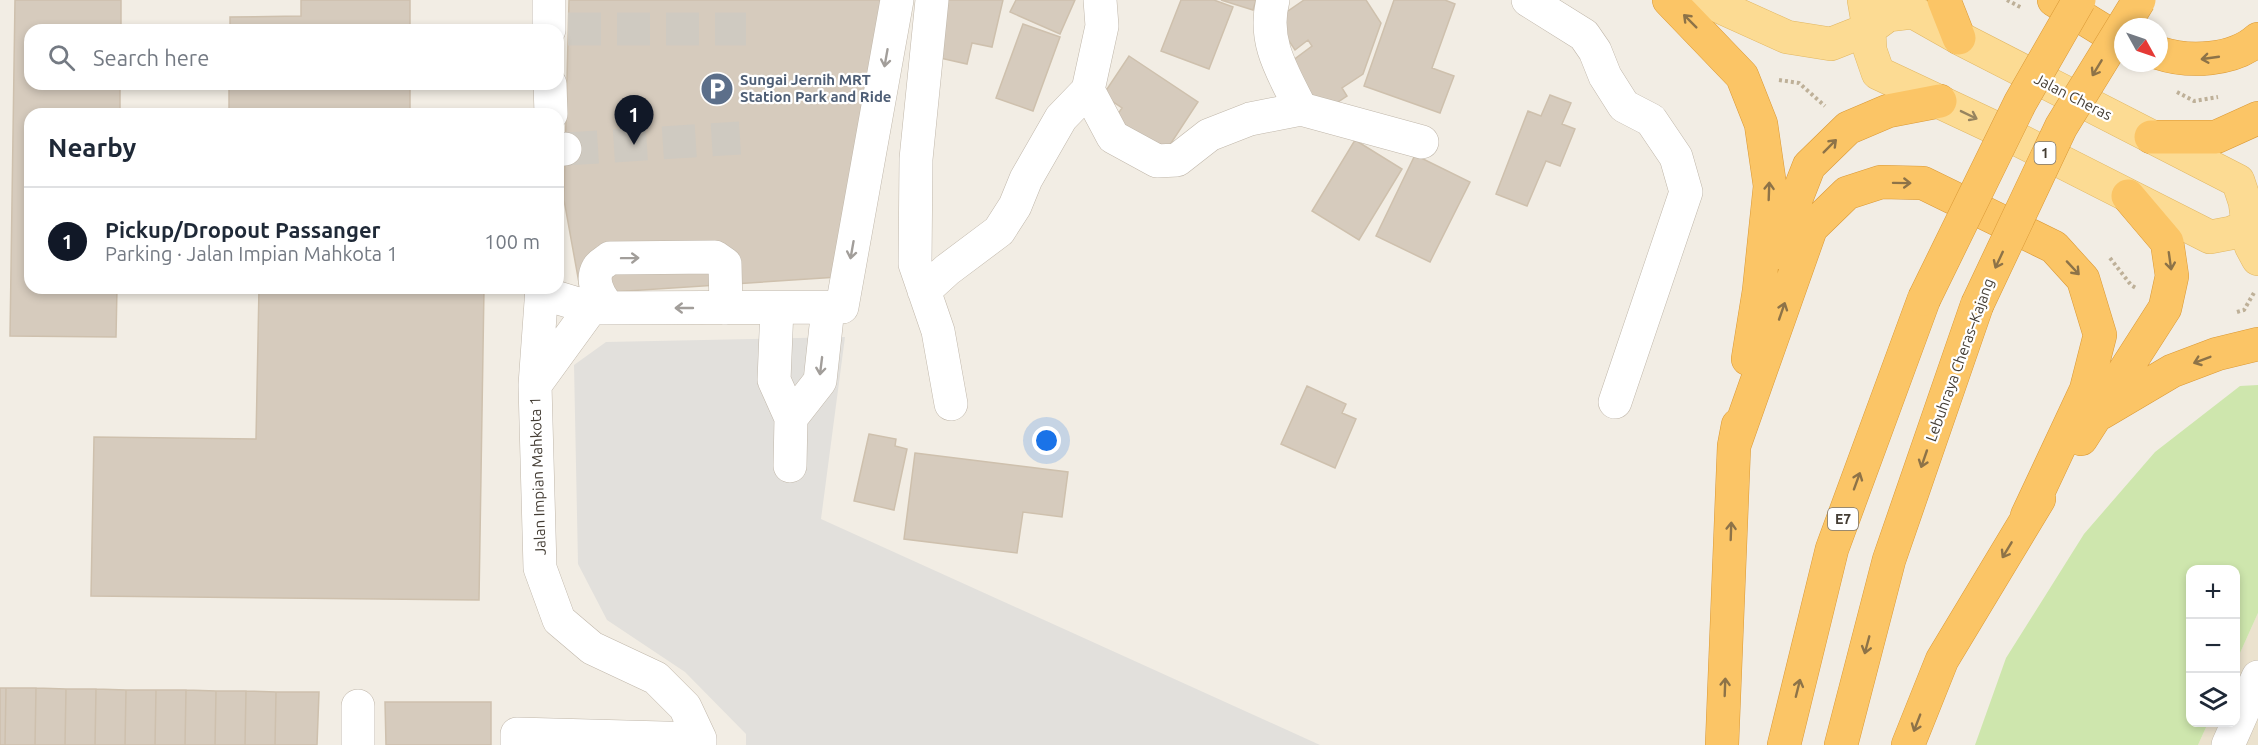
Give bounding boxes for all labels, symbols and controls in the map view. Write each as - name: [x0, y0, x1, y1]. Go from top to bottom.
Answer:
- one-way arrow: [1683, 14, 1698, 29]
- north arrow: [2114, 18, 2168, 72]
- search box: [24, 24, 564, 90]
- icon: search: [45, 41, 78, 74]
- text: Search here: [93, 45, 209, 70]
- one-way arrow: [880, 47, 891, 67]
- one-way arrow: [2201, 52, 2221, 63]
- one-way arrow: [2091, 59, 2103, 76]
- street label: Jalan Cheras: [2032, 70, 2115, 123]
- parking icon: Sungai Jernih MRT Station Park and Ride: [699, 71, 735, 107]
- place label: Sungai Jernih MRT Station Park and Ride: [740, 71, 892, 105]
- pin: 1: [614, 96, 654, 145]
- one-way arrow: [1960, 110, 1978, 122]
- text: Nearby: [48, 133, 136, 162]
- one-way arrow: [1822, 138, 1837, 153]
- road number: 1: [2034, 142, 2056, 164]
- one-way arrow: [1892, 177, 1912, 188]
- one-way arrow: [1764, 182, 1775, 202]
- text: Pickup/Dropout Passanger: [105, 217, 381, 242]
- text: 1: [62, 230, 73, 253]
- text: 100 m: [484, 230, 540, 253]
- one-way arrow: [846, 239, 857, 259]
- text: Parking · Jalan Impian Mahkota 1: [105, 242, 398, 265]
- one-way arrow: [1992, 250, 2004, 268]
- one-way arrow: [2164, 250, 2175, 270]
- one-way arrow: [619, 252, 639, 264]
- one-way arrow: [2066, 261, 2080, 276]
- street label: Lebuhraya Cheras–Kajang: [1922, 276, 1997, 444]
- one-way arrow: [675, 302, 695, 314]
- one-way arrow: [1777, 302, 1788, 321]
- one-way arrow: [816, 355, 827, 375]
- one-way arrow: [2193, 355, 2212, 366]
- street label: Jalan Impian Mahkota 1: [526, 397, 549, 556]
- your location: [1032, 426, 1061, 455]
- one-way arrow: [1918, 449, 1929, 468]
- one-way arrow: [1852, 472, 1863, 490]
- road number: E7: [1828, 508, 1858, 530]
- one-way arrow: [1726, 522, 1737, 542]
- one-way arrow: [2000, 541, 2012, 558]
- map controls: [2186, 565, 2240, 727]
- button: +: [2186, 565, 2240, 619]
- button: −: [2186, 619, 2240, 673]
- one-way arrow: [1861, 636, 1872, 655]
- button: layers: [2186, 673, 2240, 727]
- one-way arrow: [1719, 677, 1730, 697]
- one-way arrow: [1793, 679, 1805, 698]
- one-way arrow: [1911, 713, 1922, 732]

